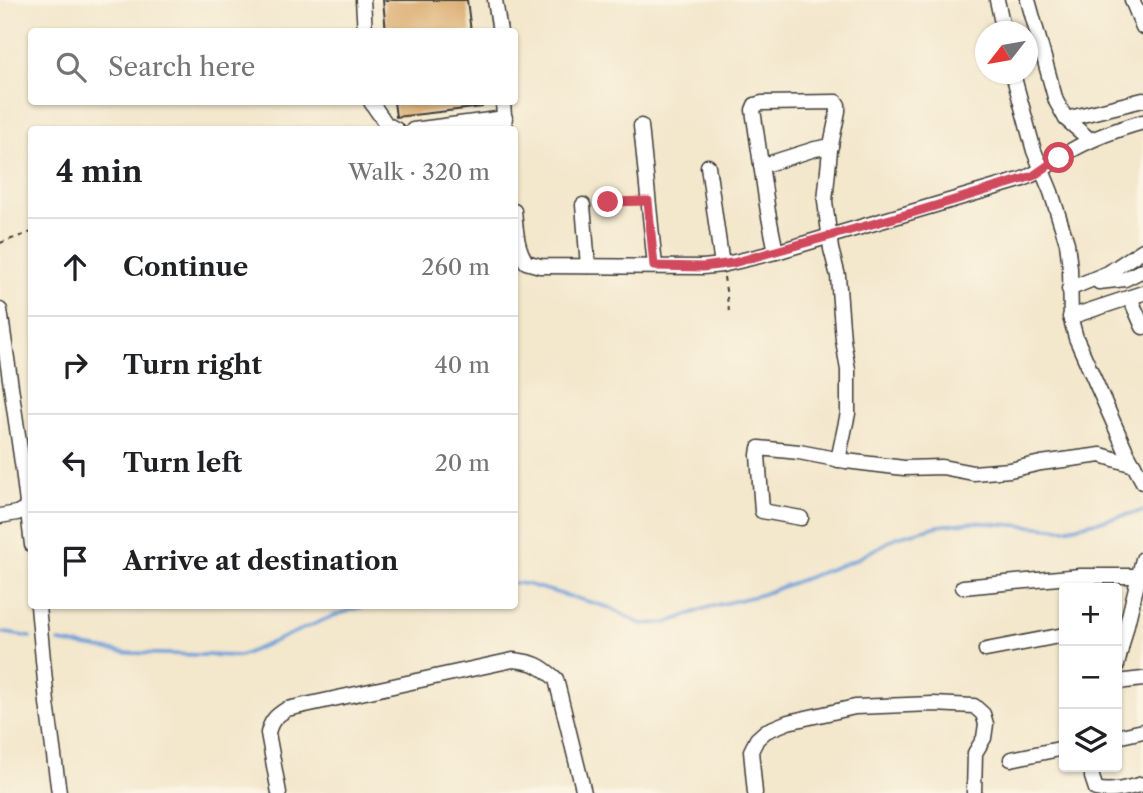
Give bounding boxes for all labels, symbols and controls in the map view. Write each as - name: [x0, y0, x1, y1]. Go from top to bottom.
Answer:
- north arrow: [975, 21, 1038, 84]
- search box: [28, 28, 518, 105]
- icon: search: [52, 48, 90, 86]
- text: Search here: [108, 51, 255, 83]
- route start: [1043, 142, 1074, 173]
- text: 4 min: [56, 153, 142, 190]
- text: Walk · 320 m: [348, 158, 490, 186]
- route end: [592, 186, 623, 217]
- icon: ahead: [56, 248, 94, 286]
- text: Continue: [123, 251, 248, 283]
- text: 260 m: [421, 253, 490, 281]
- icon: right: [56, 346, 94, 384]
- text: Turn right: [123, 349, 262, 381]
- text: 40 m: [435, 351, 490, 379]
- icon: left: [56, 444, 94, 482]
- text: Turn left: [123, 447, 242, 479]
- text: 20 m: [435, 449, 490, 477]
- icon: arrive: [56, 542, 94, 580]
- text: Arrive at destination: [123, 545, 398, 577]
- map controls: [1059, 583, 1122, 772]
- button: +: [1059, 583, 1122, 646]
- button: −: [1059, 646, 1122, 709]
- button: layers: [1059, 709, 1122, 772]

